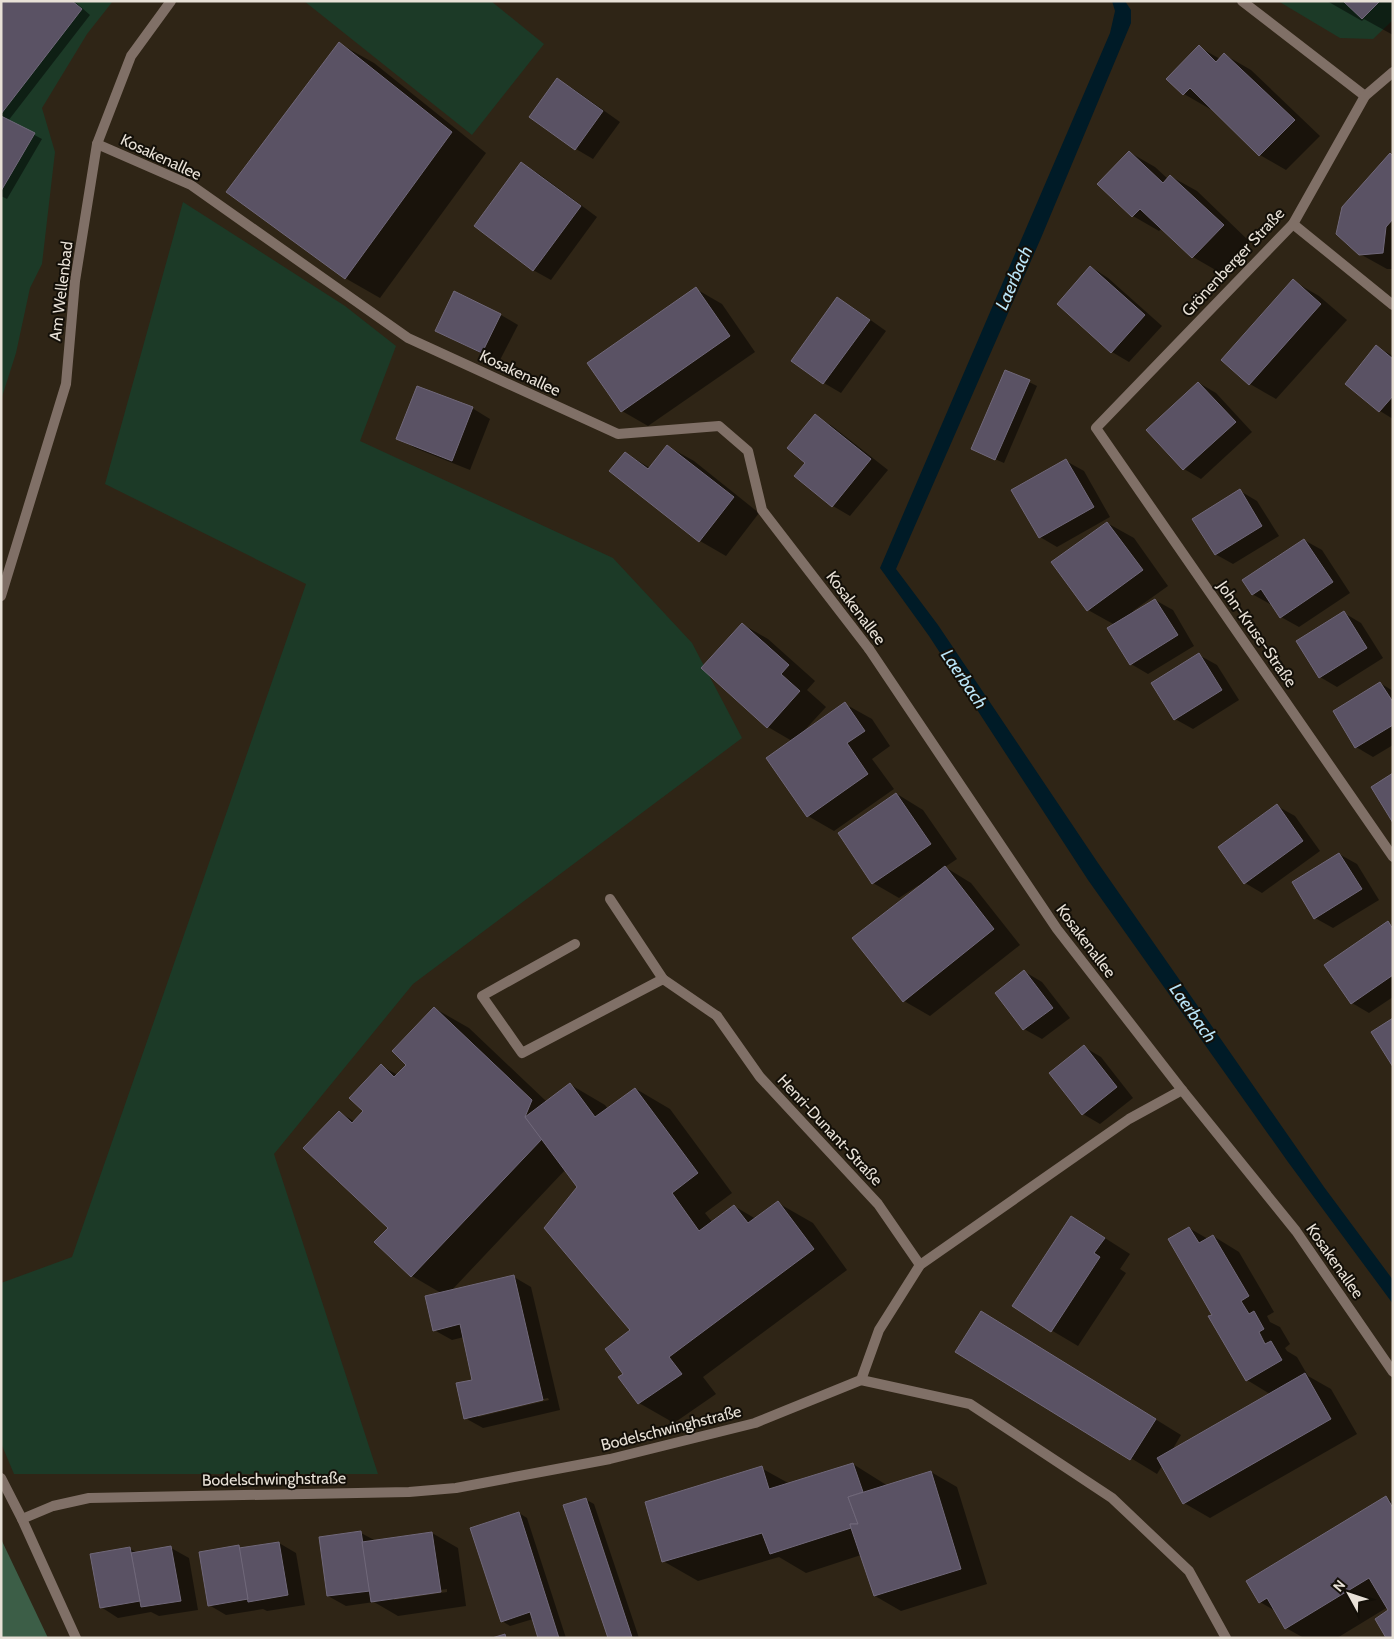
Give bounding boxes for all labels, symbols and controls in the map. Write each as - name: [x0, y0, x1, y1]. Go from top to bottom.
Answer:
- street label: Kosakenallee: [118, 130, 204, 184]
- street label: Grönenberger Straße: [1178, 204, 1288, 320]
- street label: Am Wellenbad: [45, 240, 77, 342]
- water label: Laerbach: [991, 243, 1037, 313]
- street label: Kosakenallee: [477, 346, 563, 400]
- street label: Kosakenallee: [822, 567, 890, 649]
- street label: John-Kruse-Straße: [1213, 576, 1301, 691]
- water label: Laerbach: [936, 645, 992, 713]
- street label: Kosakenallee: [1052, 900, 1120, 982]
- water label: Laerbach: [1165, 979, 1221, 1047]
- street label: Henri-Dunant-Straße: [774, 1070, 886, 1190]
- street label: Kosakenallee: [1302, 1220, 1368, 1302]
- street label: Bodelschwinghstraße: [599, 1401, 743, 1455]
- street label: Bodelschwinghstraße: [202, 1468, 346, 1490]
- north arrow: [1324, 1569, 1374, 1619]
- text: N: [1329, 1576, 1349, 1595]

